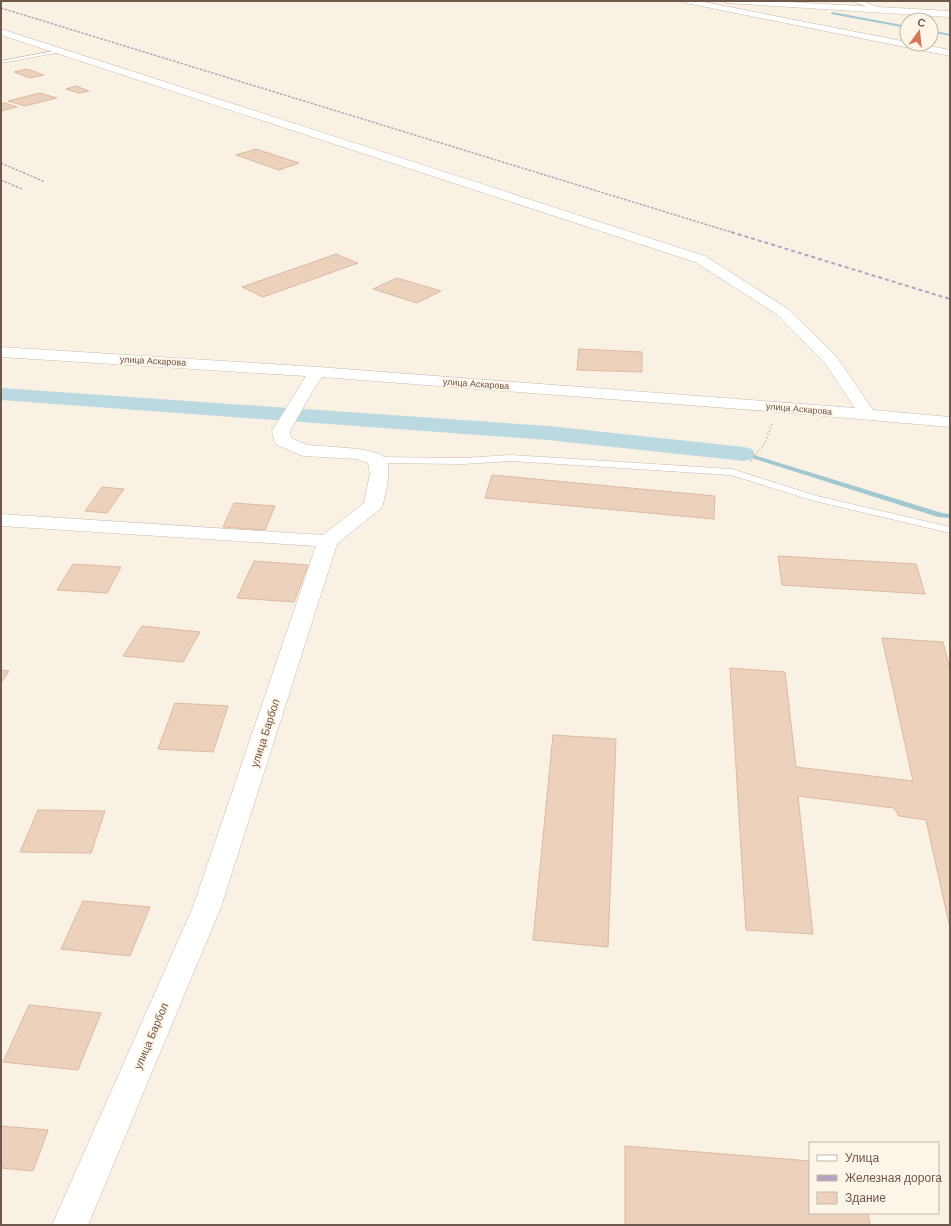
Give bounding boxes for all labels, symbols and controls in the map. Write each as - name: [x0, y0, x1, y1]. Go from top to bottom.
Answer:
- north arrow: [899, 12, 939, 52]
- text: С: [916, 15, 927, 30]
- street label: улица Аскарова: [119, 353, 187, 369]
- street label: улица Аскарова: [442, 376, 510, 392]
- street label: улица Аскарова: [765, 400, 833, 418]
- street label: улица Барбол: [247, 697, 283, 769]
- street label: улица Барбол: [131, 1000, 171, 1072]
- legend: [809, 1142, 939, 1214]
- text: Улица: [845, 1150, 879, 1166]
- text: Железная дорога: [845, 1170, 942, 1186]
- text: Здание: [845, 1190, 886, 1206]

